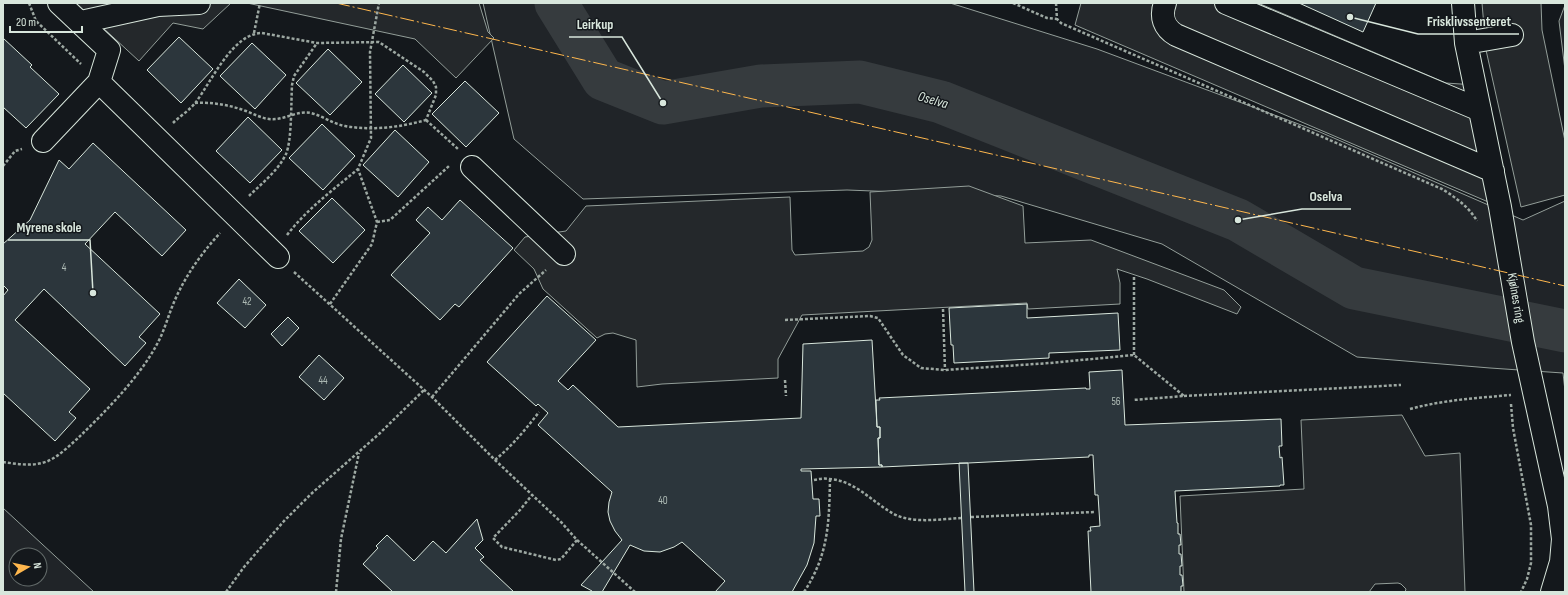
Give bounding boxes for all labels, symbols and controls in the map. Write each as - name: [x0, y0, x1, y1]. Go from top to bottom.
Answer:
- scale bar: [10, 8, 82, 34]
- callout: Frisklivssenteret: [1418, 8, 1519, 34]
- callout: Leirkup: [569, 11, 622, 37]
- text: Frisklivssenteret: [1427, 13, 1511, 30]
- text: 20 m: [16, 15, 36, 30]
- text: Leirkup: [577, 16, 613, 33]
- water label: Oselva: [916, 88, 950, 112]
- callout: Oselva: [1302, 183, 1351, 209]
- text: Oselva: [1310, 188, 1343, 205]
- callout: Myrene skole: [8, 214, 90, 240]
- text: Myrene skole: [16, 219, 82, 236]
- house number: 4: [62, 261, 67, 274]
- street label: Kjølnes ring: [1504, 272, 1528, 324]
- house number: 42: [242, 295, 252, 308]
- house number: 44: [318, 374, 328, 387]
- house number: 56: [1111, 395, 1121, 408]
- house number: 40: [658, 494, 668, 507]
- north arrow: [8, 547, 48, 587]
- text: N: [31, 562, 44, 570]

